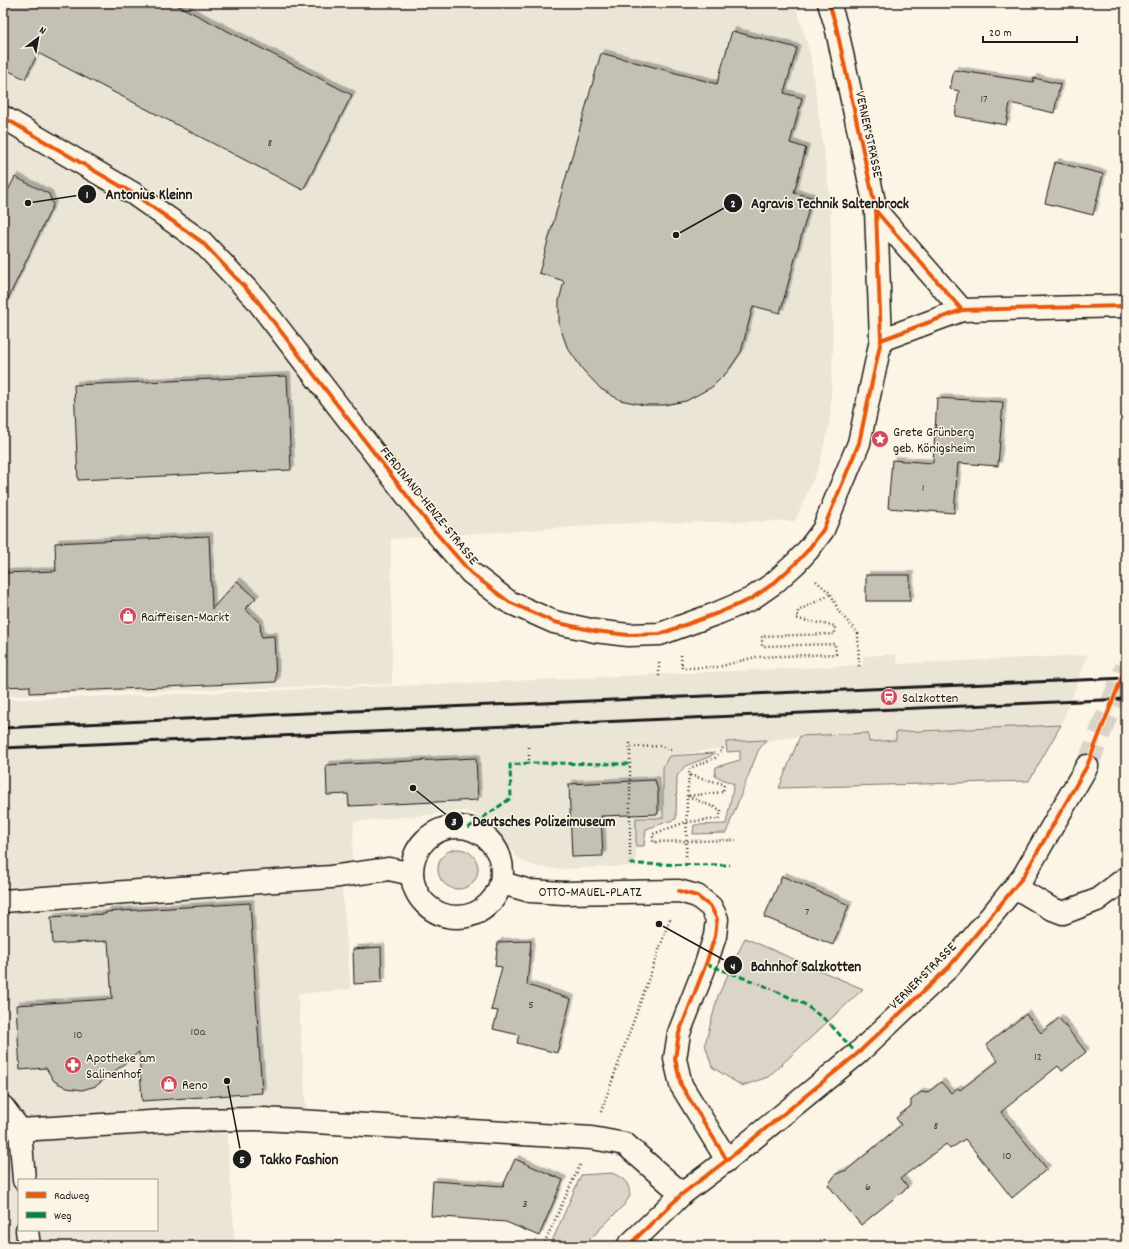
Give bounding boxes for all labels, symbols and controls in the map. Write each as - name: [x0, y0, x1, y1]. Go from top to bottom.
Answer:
- north arrow: [18, 18, 58, 58]
- scale bar: [983, 18, 1077, 44]
- text: N: [36, 23, 49, 40]
- text: 20 m: [989, 25, 1012, 42]
- street label: VERNER STRASSE: [849, 89, 887, 180]
- house number: 17: [980, 91, 988, 108]
- house number: 8: [268, 135, 273, 152]
- callout: Antonius Kleinn: [77, 180, 200, 207]
- text: Antonius Kleinn: [106, 185, 193, 207]
- text: 1: [86, 187, 89, 204]
- callout: Agravis Technik Saltenbrock: [723, 189, 917, 216]
- text: Agravis Technik Saltenbrock: [751, 194, 909, 216]
- text: 2: [730, 196, 736, 213]
- place label: Grete Grünberg geb. Königsheim: [893, 423, 975, 459]
- place icon: Grete Grünberg geb. Königsheim: [870, 429, 890, 449]
- street label: FERDINAND-HENZE-STRASSE: [374, 443, 483, 570]
- house number: 1: [922, 480, 924, 497]
- shop icon: Raiffeisen-Markt: [118, 606, 138, 626]
- place label: Raiffeisen-Markt: [141, 608, 229, 628]
- station icon: Salzkotten: [879, 687, 899, 707]
- place label: Salzkotten: [902, 689, 958, 709]
- callout: Deutsches Polizeimuseum: [444, 808, 623, 835]
- text: Deutsches Polizeimuseum: [472, 812, 616, 834]
- text: 3: [451, 814, 457, 831]
- street label: OTTO-MAUEL-PLATZ: [538, 883, 642, 903]
- house number: 7: [805, 904, 810, 921]
- street label: VERNER STRASSE: [885, 938, 962, 1015]
- callout: Bahnhof Salzkotten: [723, 952, 869, 979]
- text: Bahnhof Salzkotten: [751, 957, 861, 979]
- text: 4: [731, 959, 736, 976]
- house number: 5: [528, 997, 534, 1014]
- house number: 10a: [191, 1024, 206, 1041]
- house number: 10: [73, 1027, 83, 1044]
- place label: Apotheke am Salinenhof: [86, 1049, 155, 1085]
- house number: 12: [1034, 1049, 1042, 1066]
- pharmacy icon: Apotheke am Salinenhof: [63, 1055, 83, 1075]
- shop icon: Reno: [159, 1074, 179, 1094]
- place label: Reno: [182, 1076, 208, 1096]
- house number: 8: [934, 1118, 939, 1135]
- callout: Takko Fashion: [232, 1145, 347, 1172]
- house number: 10: [1002, 1148, 1012, 1165]
- text: Takko Fashion: [260, 1150, 338, 1172]
- text: 5: [239, 1152, 245, 1169]
- legend: [18, 1179, 158, 1231]
- house number: 6: [865, 1179, 871, 1196]
- text: Radweg: [54, 1188, 89, 1205]
- house number: 3: [522, 1196, 528, 1213]
- text: Weg: [54, 1208, 71, 1225]

